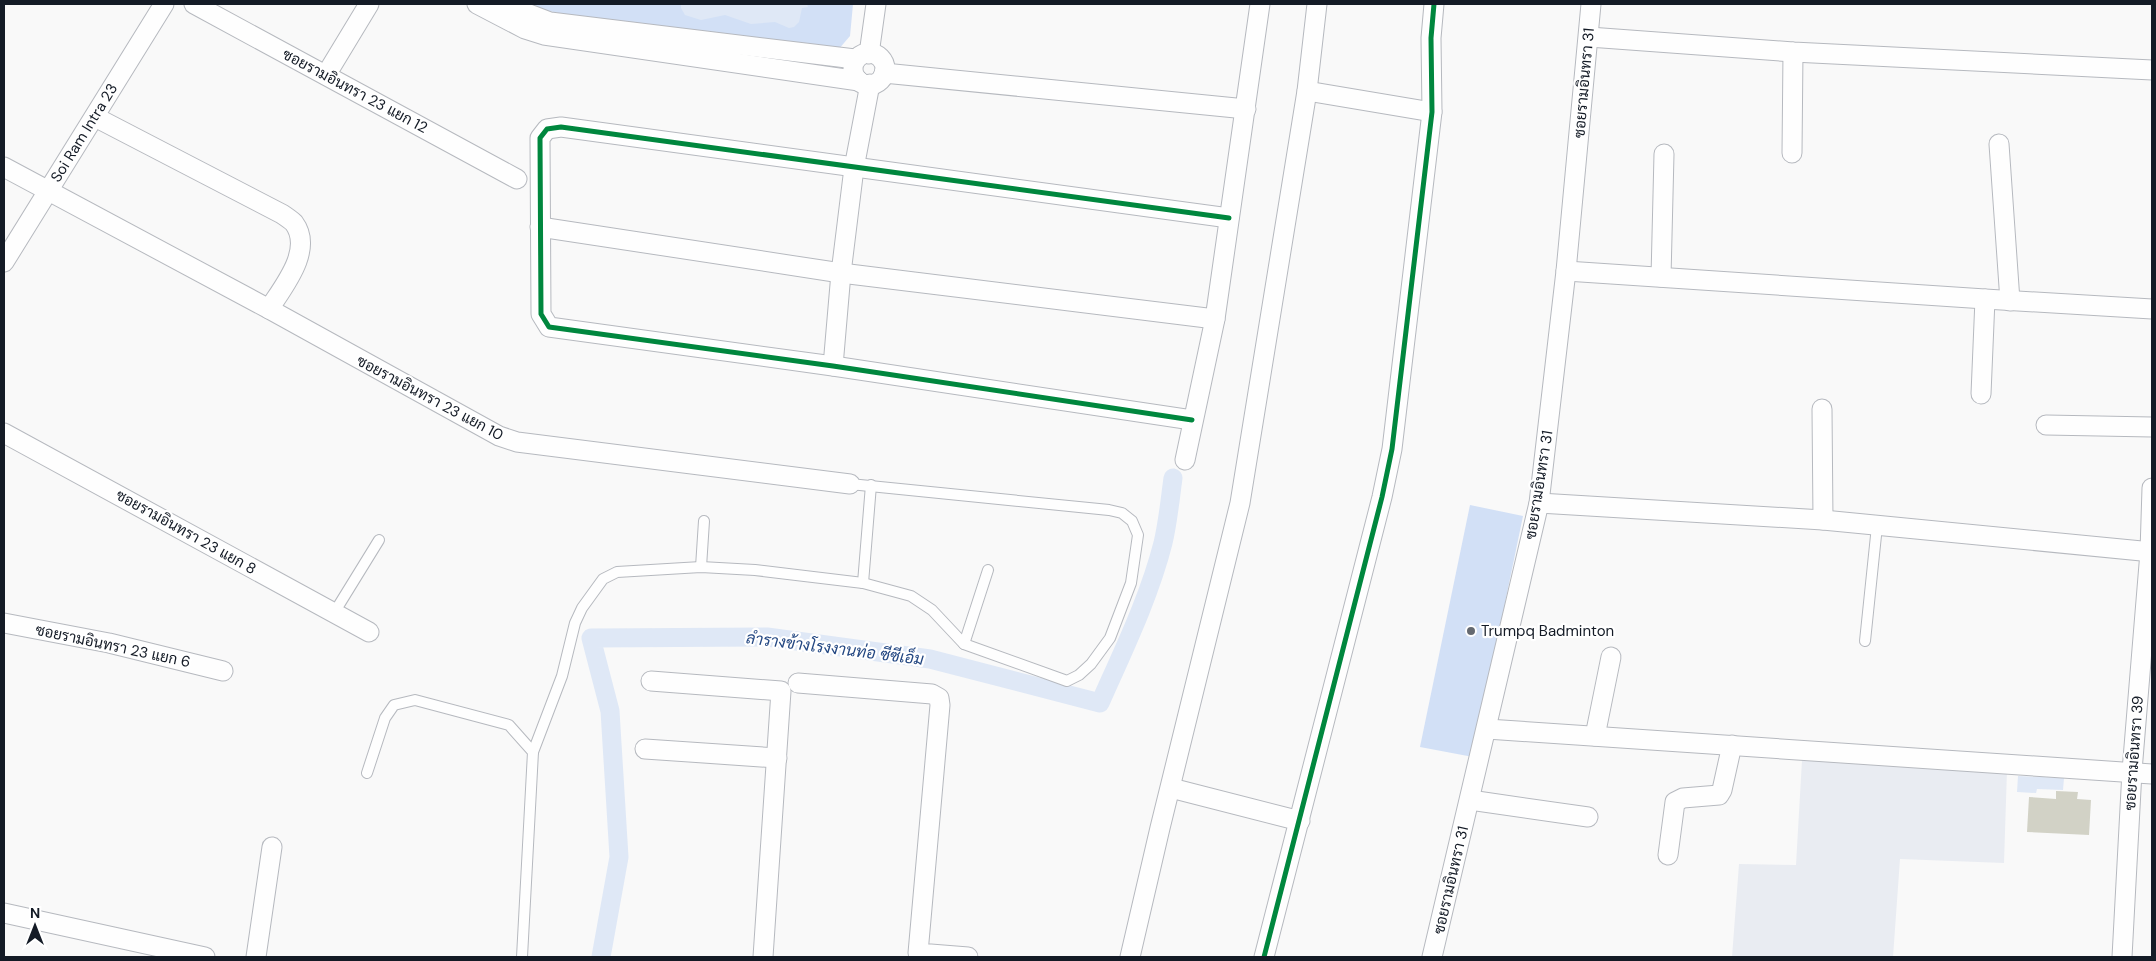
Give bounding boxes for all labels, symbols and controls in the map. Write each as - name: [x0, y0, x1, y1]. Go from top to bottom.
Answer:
- street label: ซอยรามอินทรา 31: [1569, 27, 1599, 139]
- street label: ซอยรามอินทรา 23 แยก 12: [279, 44, 431, 138]
- street label: Soi Ram Intra 23: [46, 80, 122, 186]
- street label: ซอยรามอินทรา 23 แยก 10: [353, 351, 507, 445]
- street label: ซอยรามอินทรา 31: [1520, 429, 1558, 541]
- street label: ซอยรามอินทรา 23 แยก 8: [112, 485, 260, 579]
- street label: ซอยรามอินทรา 23 แยก 6: [34, 620, 192, 672]
- place label: Trumpq Badminton: [1481, 621, 1614, 641]
- water label: ลำรางข้างโรงงานท่อ ซีซีเอ็ม: [745, 624, 926, 670]
- marker: Trumpq Badminton: [1465, 625, 1477, 637]
- street label: ซอยรามอินทรา 39: [2120, 695, 2148, 811]
- street label: ซอยรามอินทรา 31: [1429, 824, 1473, 936]
- north arrow: [10, 901, 60, 951]
- text: N: [30, 904, 40, 922]

